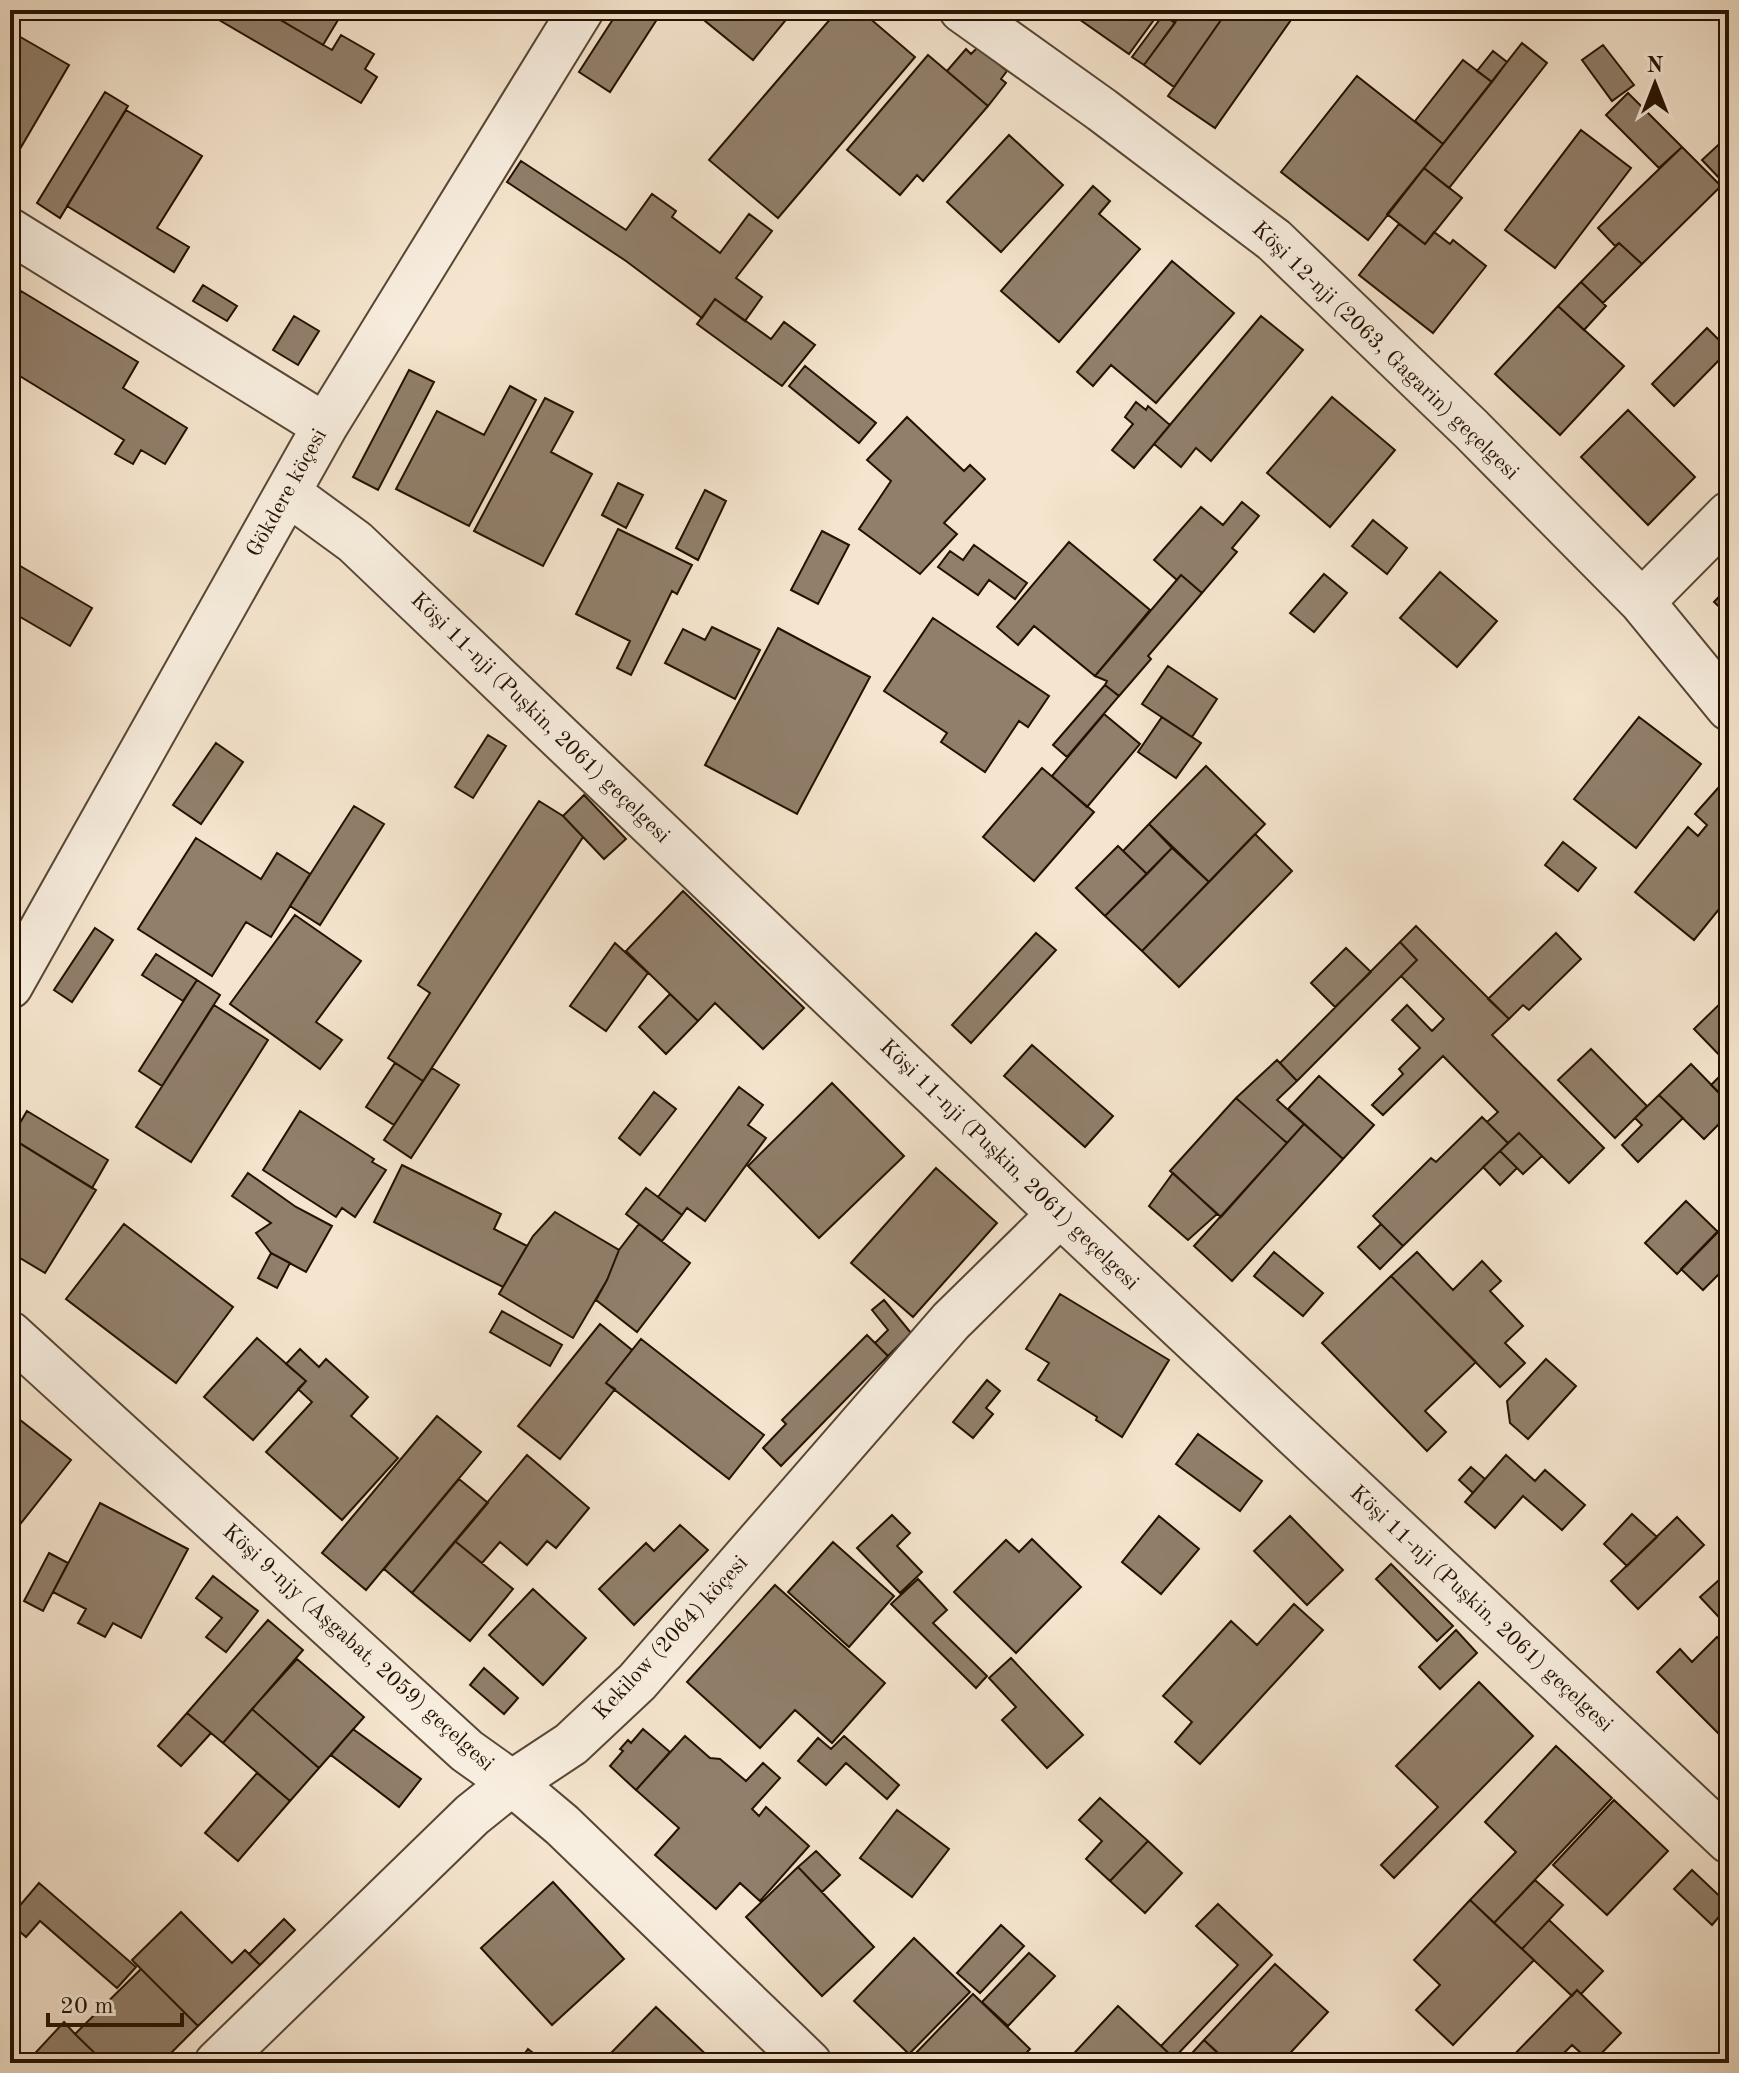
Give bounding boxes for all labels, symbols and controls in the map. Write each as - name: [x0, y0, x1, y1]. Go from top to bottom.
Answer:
- north arrow: [1615, 44, 1695, 124]
- text: N: [1647, 55, 1664, 77]
- street label: Köşi 12-nji (2063, Gagarin) geçelgesi: [1247, 218, 1523, 484]
- street label: Gökdere köçesi: [243, 425, 331, 561]
- street label: Köşi 11-nji (Puşkin, 2061) geçelgesi: [406, 588, 674, 848]
- street label: Köşi 11-nji (Puşkin, 2061) geçelgesi: [875, 1035, 1143, 1295]
- street label: Köşi 11-nji (Puşkin, 2061) geçelgesi: [1345, 1481, 1617, 1737]
- street label: Köşi 9-njy (Aşgabat, 2059) geçelgesi: [218, 1520, 498, 1776]
- street label: Kekilow (2064) köçesi: [590, 1552, 752, 1724]
- scale bar: [48, 1977, 182, 2027]
- text: 20 m: [60, 1995, 114, 2019]

